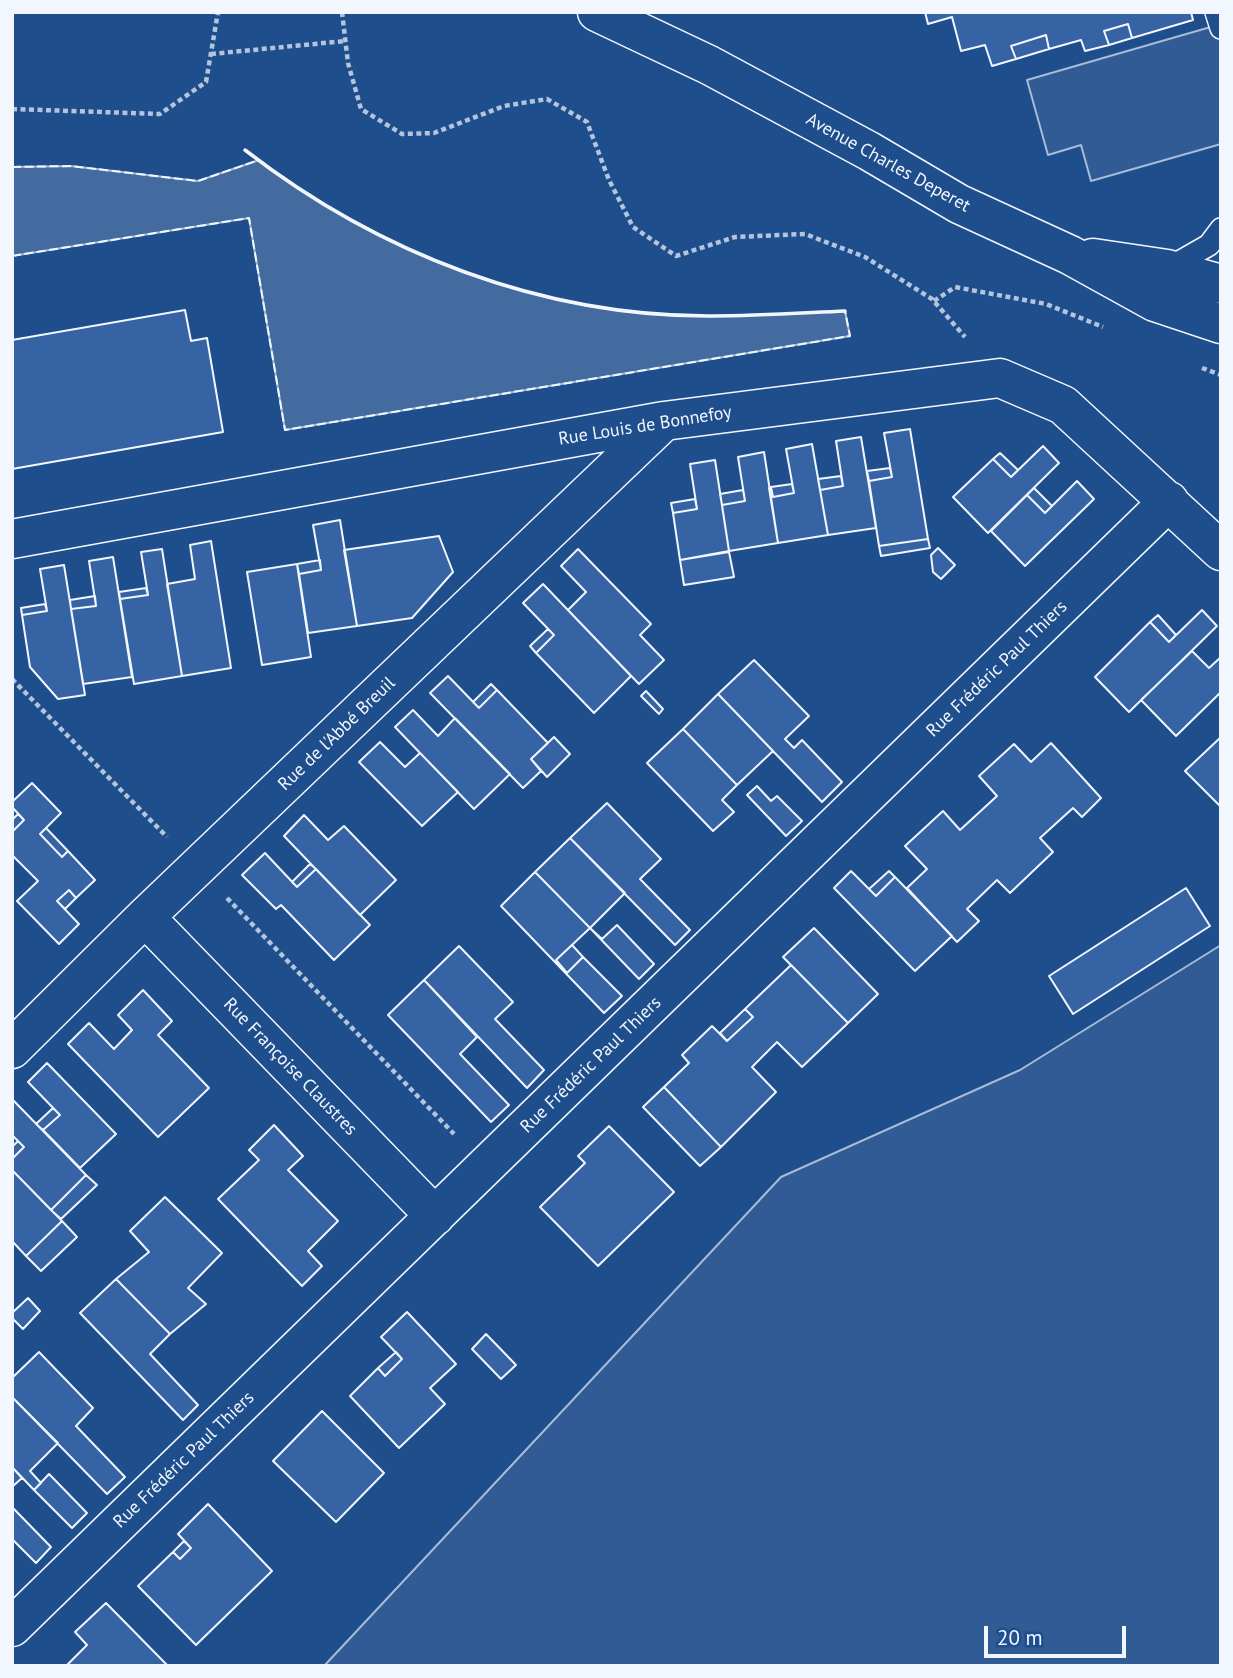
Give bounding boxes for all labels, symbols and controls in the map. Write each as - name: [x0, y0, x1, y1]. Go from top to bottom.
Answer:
- street label: Avenue Charles Deperet: [802, 109, 974, 217]
- street label: Rue Louis de Bonnefoy: [557, 402, 733, 450]
- street label: Rue Frédéric Paul Thiers: [922, 596, 1072, 742]
- street label: Rue de l'Abbé Breuil: [274, 673, 400, 795]
- street label: Rue Frédéric Paul Thiers: [516, 992, 666, 1138]
- street label: Rue Françoise Claustres: [219, 994, 361, 1140]
- street label: Rue Frédéric Paul Thiers: [109, 1387, 259, 1533]
- scale bar: [988, 1612, 1130, 1656]
- text: 20 m: [997, 1624, 1043, 1651]

